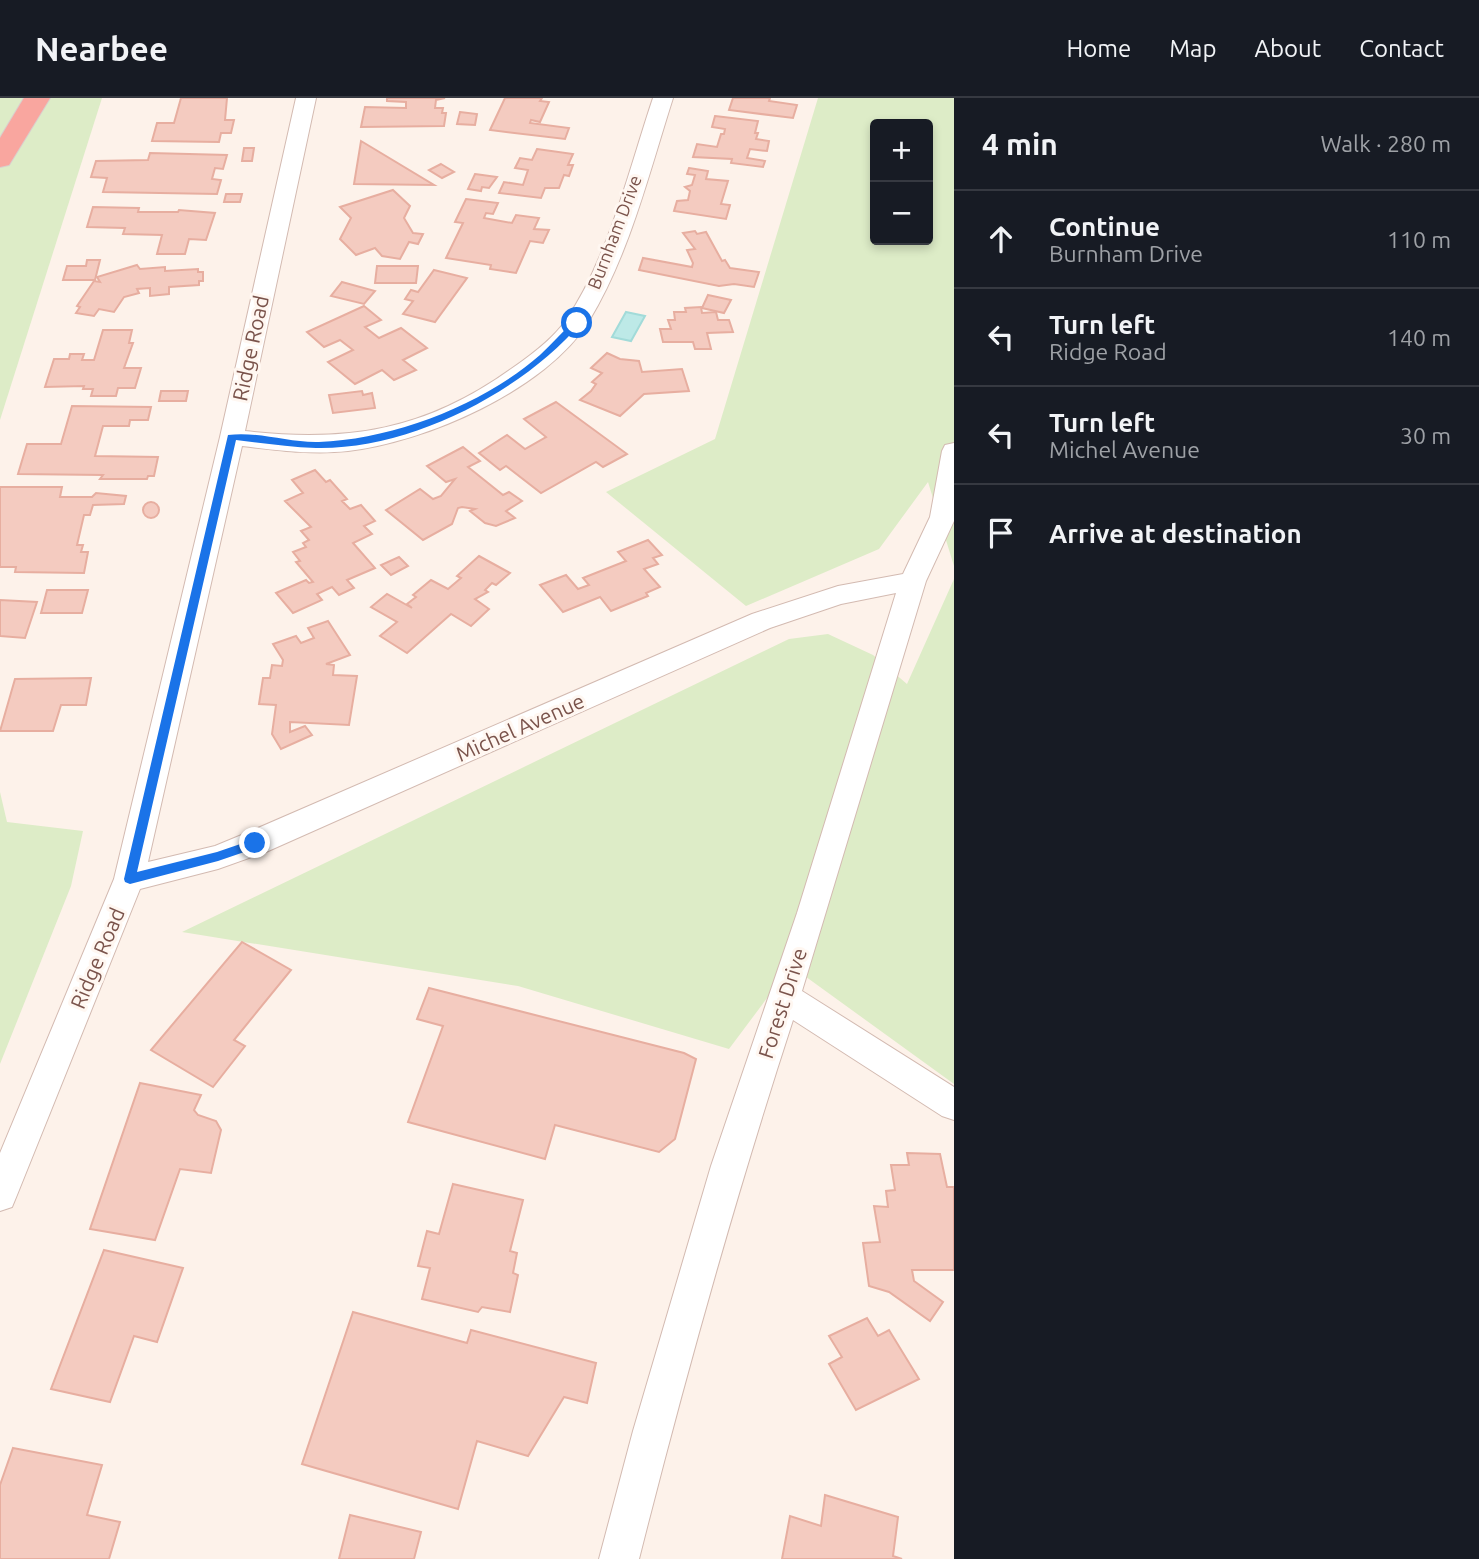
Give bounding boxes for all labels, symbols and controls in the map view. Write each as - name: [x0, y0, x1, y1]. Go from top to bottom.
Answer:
- text: Nearbee: [35, 30, 168, 67]
- text: Home: [1066, 35, 1131, 62]
- text: Map: [1169, 35, 1216, 62]
- text: About: [1254, 35, 1321, 62]
- text: Contact: [1359, 35, 1444, 62]
- map controls: [870, 119, 933, 245]
- button: +: [870, 119, 933, 182]
- text: 4 min: [982, 127, 1058, 161]
- text: Walk · 280 m: [1320, 131, 1451, 156]
- street label: Burnham Drive: [583, 172, 645, 292]
- button: −: [870, 182, 933, 245]
- text: Continue: [1049, 212, 1160, 241]
- icon: ahead: [982, 220, 1020, 258]
- text: 110 m: [1387, 227, 1451, 252]
- text: Burnham Drive: [1049, 241, 1203, 266]
- street label: Ridge Road: [227, 293, 273, 403]
- route start: [561, 307, 592, 338]
- text: Turn left: [1049, 310, 1155, 339]
- icon: left: [982, 318, 1020, 356]
- text: 140 m: [1387, 325, 1451, 350]
- text: Ridge Road: [1049, 339, 1167, 364]
- text: Turn left: [1049, 408, 1155, 437]
- icon: left: [982, 416, 1020, 454]
- text: 30 m: [1400, 423, 1451, 448]
- text: Michel Avenue: [1049, 437, 1200, 462]
- icon: arrive: [982, 514, 1020, 552]
- text: Arrive at destination: [1049, 519, 1302, 548]
- street label: Michel Avenue: [452, 688, 588, 766]
- route end: [239, 827, 270, 858]
- street label: Ridge Road: [65, 904, 129, 1012]
- street label: Forest Drive: [753, 945, 811, 1061]

